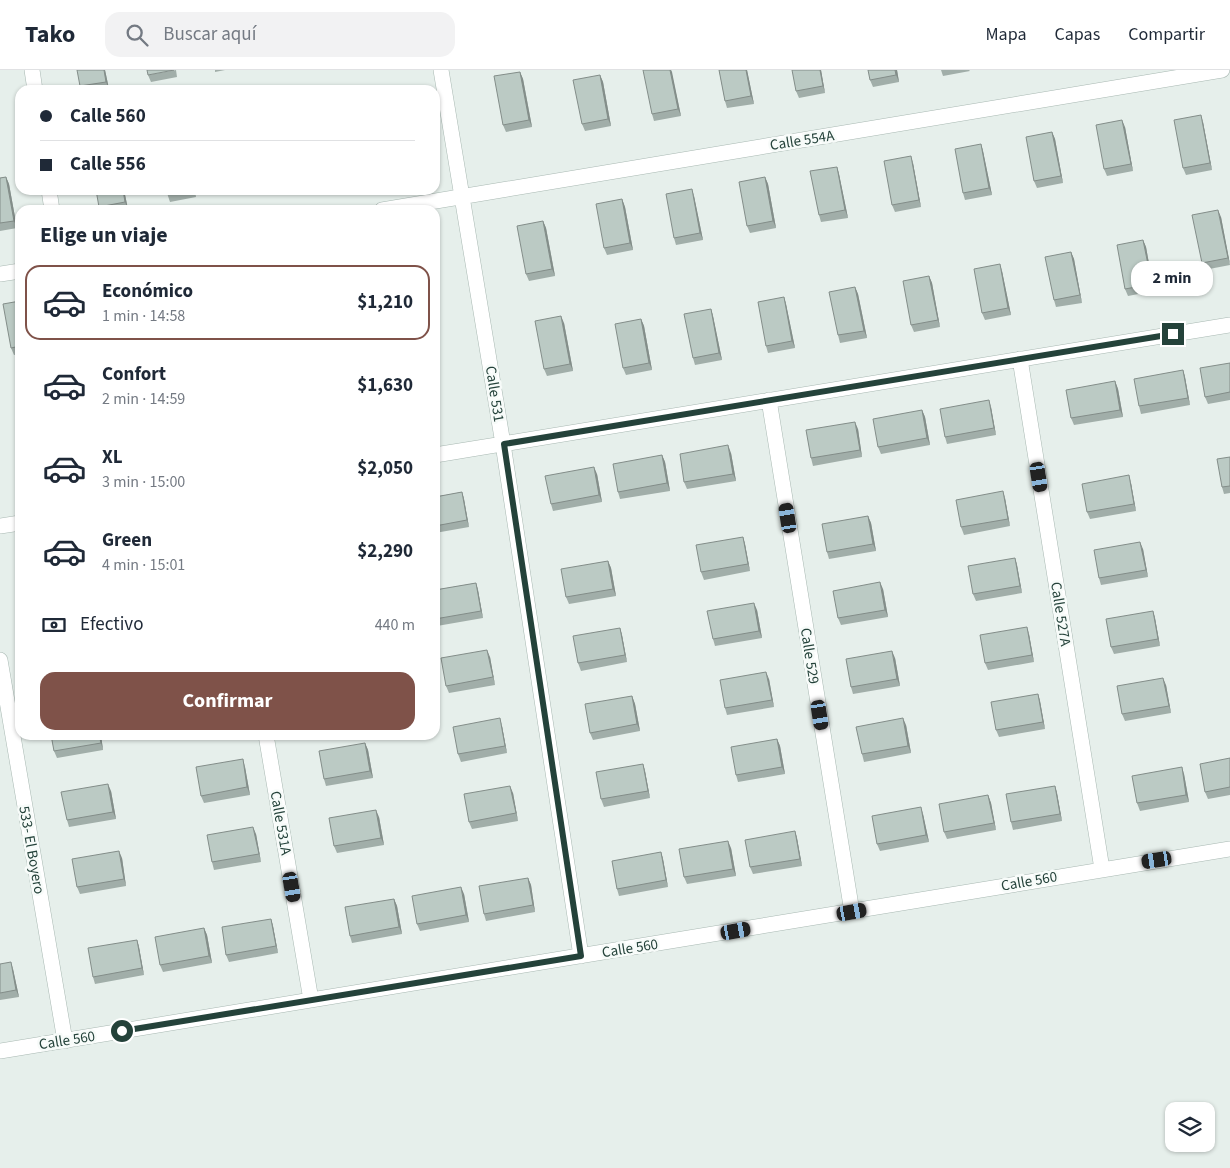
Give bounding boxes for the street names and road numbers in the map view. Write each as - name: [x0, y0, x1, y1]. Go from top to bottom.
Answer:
- street label: Calle 554A: [768, 125, 837, 156]
- street label: Calle 531: [480, 364, 509, 424]
- street label: Calle 527A: [1045, 580, 1076, 649]
- street label: Calle 529: [795, 626, 824, 686]
- street label: Calle 531A: [265, 789, 297, 858]
- street label: 533- El Boyero: [13, 804, 50, 896]
- street label: Calle 560: [999, 866, 1059, 897]
- street label: Calle 560: [600, 934, 660, 963]
- street label: Calle 560: [37, 1026, 97, 1055]

